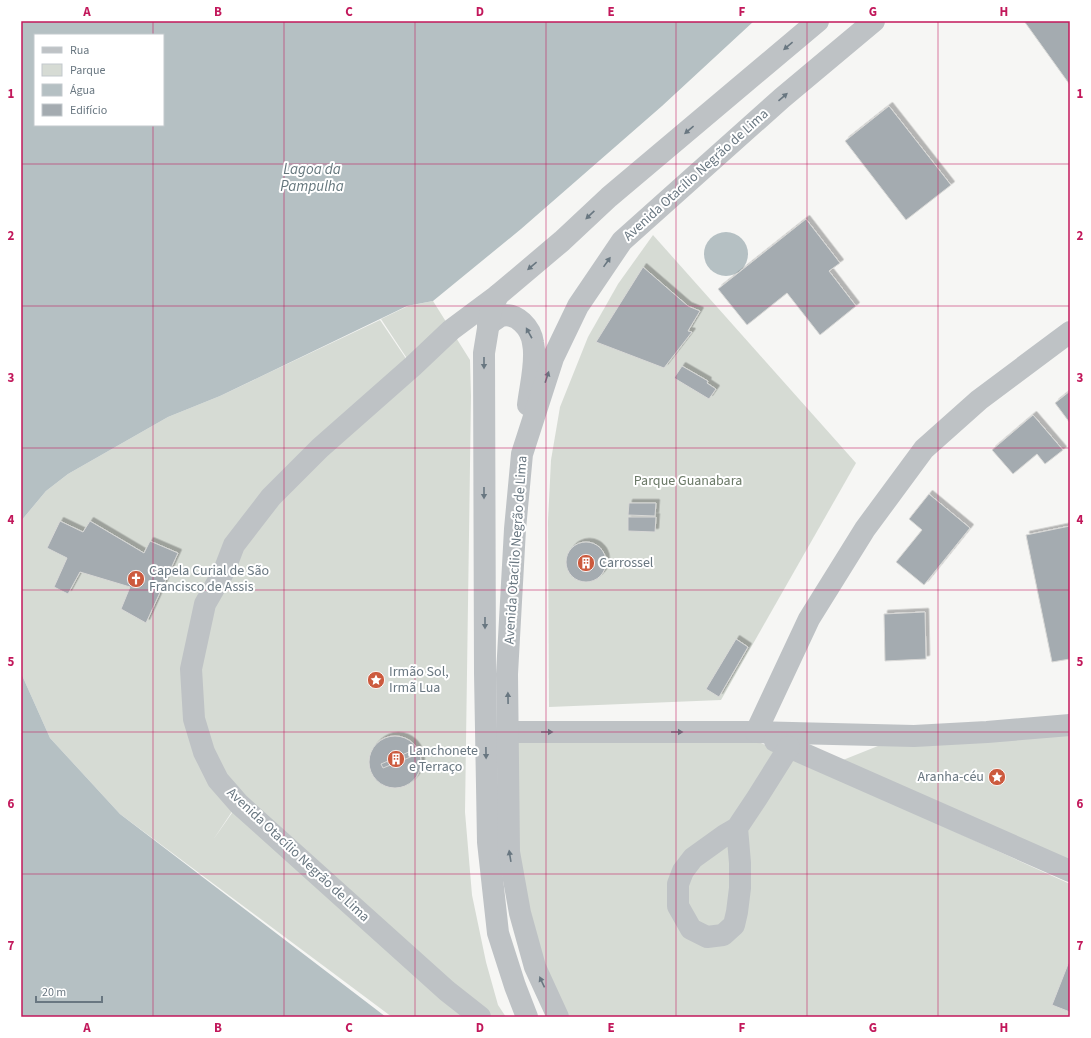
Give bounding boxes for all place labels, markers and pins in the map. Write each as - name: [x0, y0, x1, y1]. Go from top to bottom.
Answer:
- building icon: Carrossel: [576, 553, 596, 573]
- place label: Carrossel: [599, 553, 654, 573]
- place label: Capela Curial de São Francisco de Assis: [149, 561, 269, 597]
- church icon: Capela Curial de São Francisco de Assis: [126, 569, 146, 589]
- place label: Irmão Sol, Irmã Lua: [389, 662, 449, 698]
- place icon: Irmão Sol, Irmã Lua: [366, 670, 386, 690]
- place label: Lanchonete e Terraço: [409, 741, 478, 777]
- building icon: Lanchonete e Terraço: [386, 749, 406, 769]
- place label: Aranha-céu: [917, 767, 984, 787]
- place icon: Aranha-céu: [987, 767, 1007, 787]

